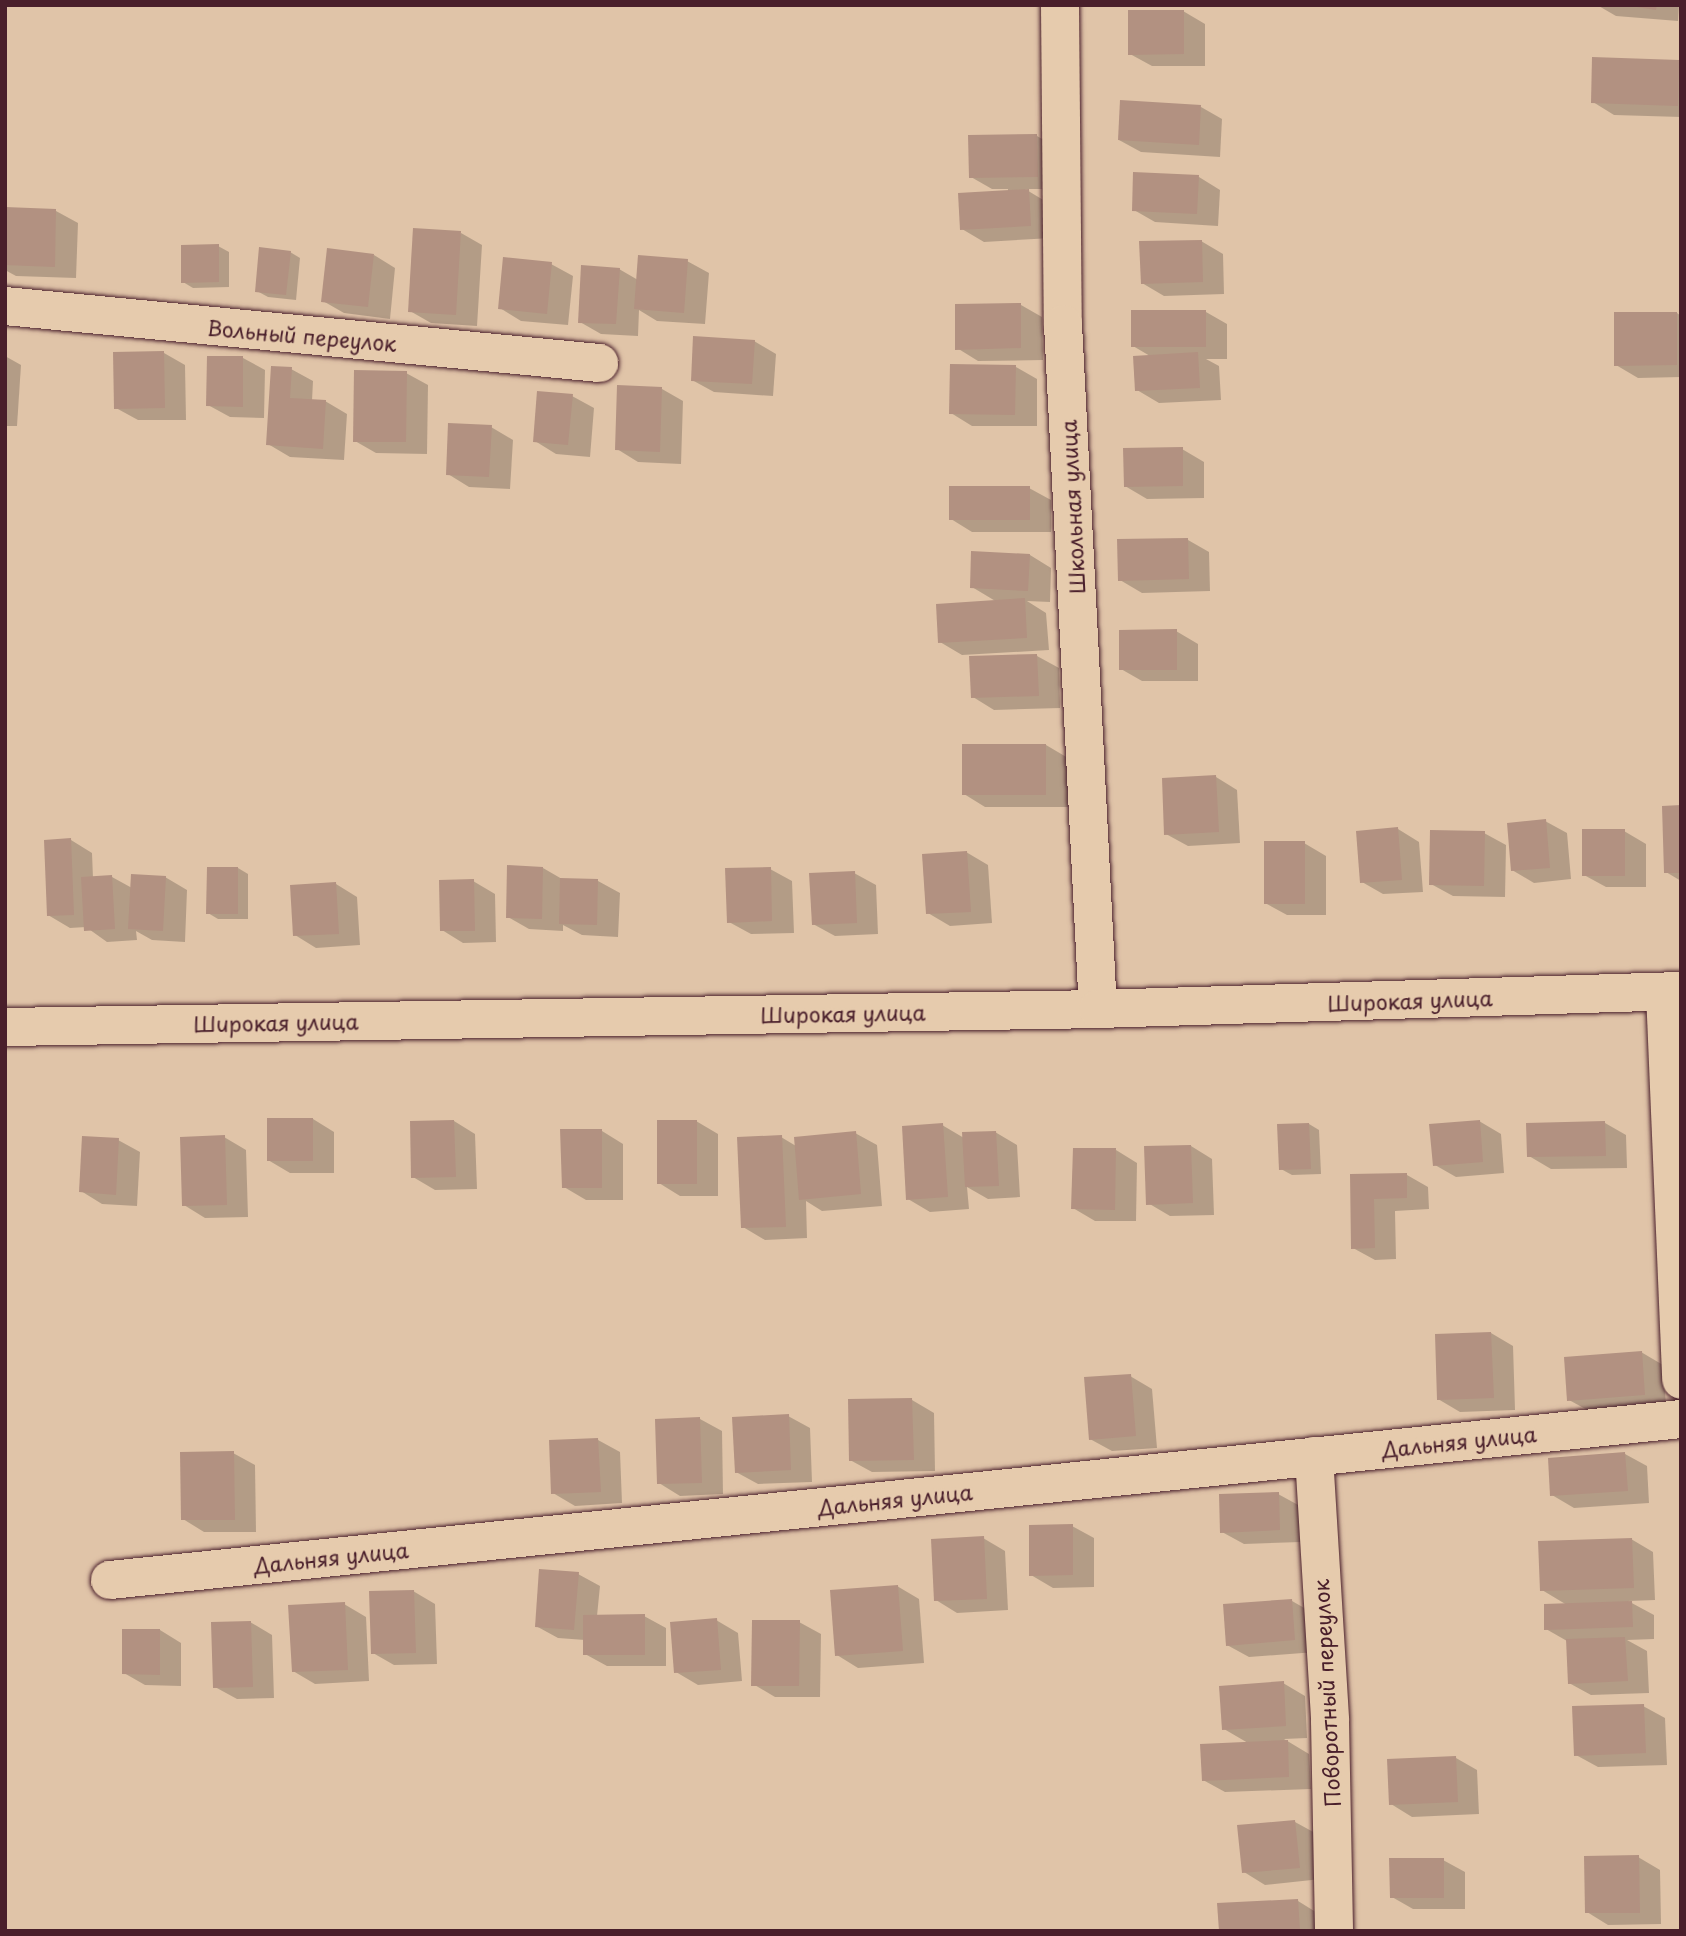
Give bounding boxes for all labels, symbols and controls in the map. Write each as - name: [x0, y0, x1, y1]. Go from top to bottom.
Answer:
- street label: Вольный переулок: [206, 314, 398, 356]
- street label: Школьная улица: [1055, 419, 1089, 595]
- street label: Широкая улица: [1326, 985, 1494, 1015]
- street label: Широкая улица: [760, 999, 926, 1027]
- street label: Широкая улица: [193, 1008, 359, 1036]
- street label: Дальняя улица: [1380, 1420, 1538, 1462]
- street label: Дальняя улица: [816, 1478, 974, 1520]
- street label: Дальняя улица: [252, 1536, 410, 1578]
- street label: Поворотный переулок: [1307, 1578, 1345, 1808]

